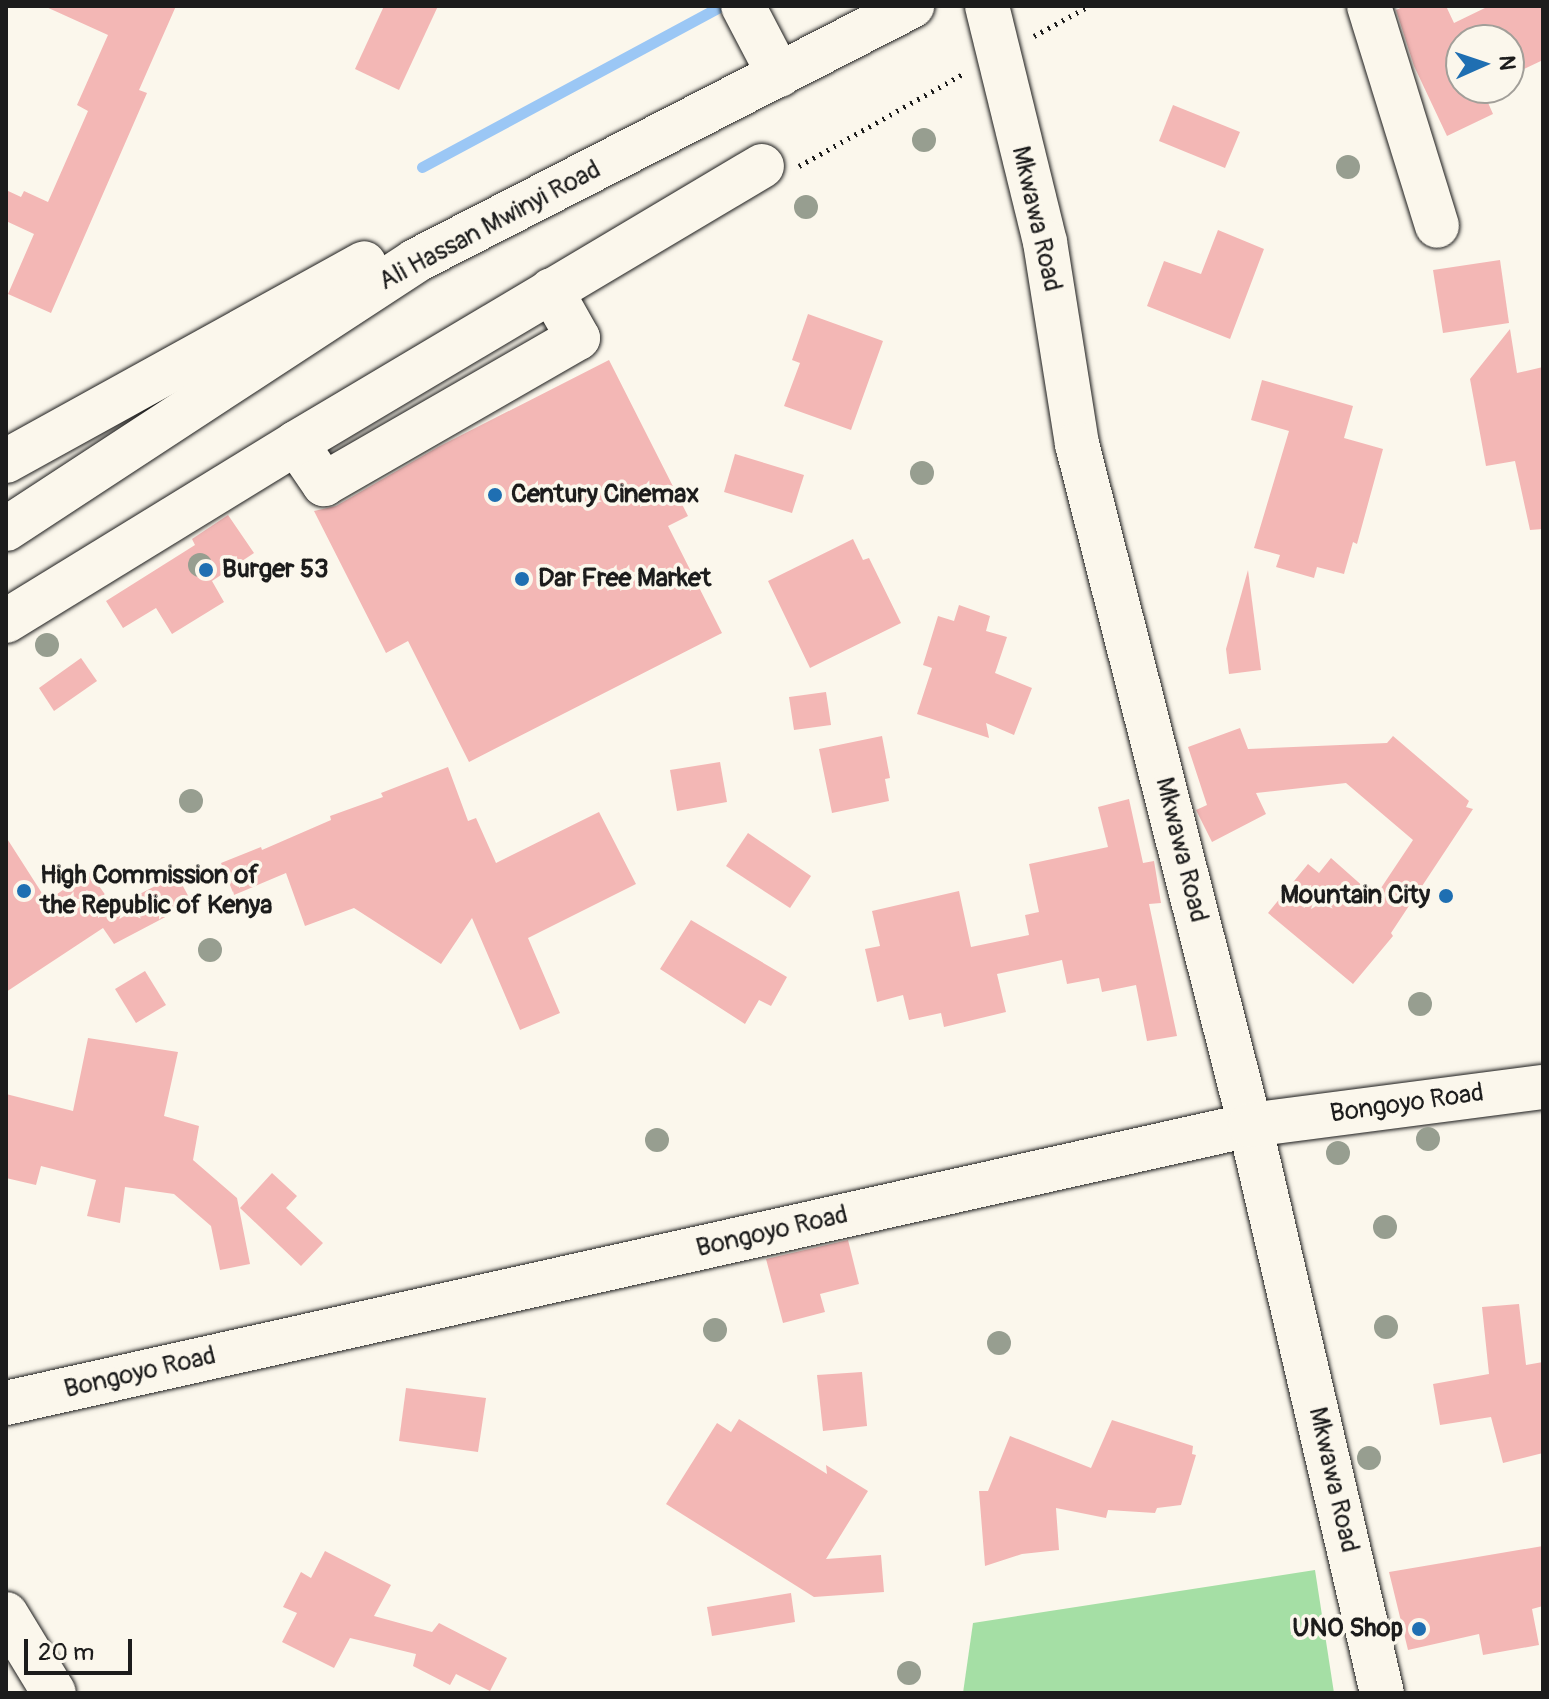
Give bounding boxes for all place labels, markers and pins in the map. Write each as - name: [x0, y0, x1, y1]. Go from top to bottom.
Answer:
- place label: Century Cinemax: [511, 479, 699, 511]
- marker: Century Cinemax: [486, 486, 504, 504]
- place label: Burger 53: [222, 554, 328, 586]
- marker: Burger 53: [197, 561, 215, 579]
- place label: Dar Free Market: [538, 563, 711, 595]
- marker: Dar Free Market: [513, 570, 531, 588]
- place label: High Commission of the Republic of Kenya: [40, 860, 272, 922]
- place label: Mountain City: [1280, 880, 1430, 912]
- marker: High Commission of the Republic of Kenya: [15, 882, 33, 900]
- marker: Mountain City: [1437, 887, 1455, 905]
- place label: UNO Shop: [1292, 1613, 1403, 1645]
- marker: UNO Shop: [1410, 1620, 1428, 1638]

